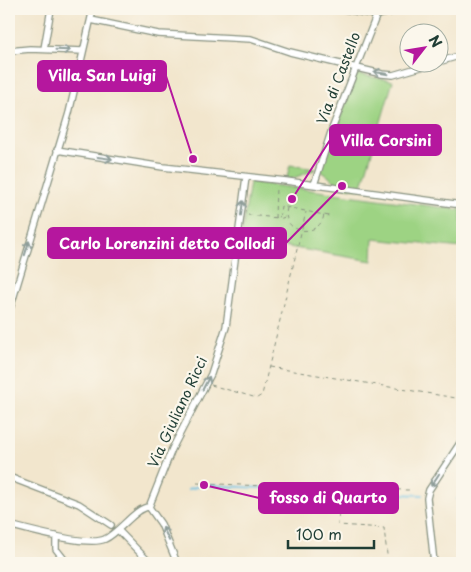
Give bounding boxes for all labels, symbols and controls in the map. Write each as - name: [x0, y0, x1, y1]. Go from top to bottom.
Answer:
- north arrow: [398, 22, 448, 72]
- street label: Via di Castello: [311, 29, 365, 127]
- text: N: [424, 31, 447, 51]
- one-way arrow: [54, 45, 71, 55]
- callout: Villa San Luigi: [38, 61, 166, 91]
- text: Villa San Luigi: [48, 63, 156, 86]
- one-way arrow: [374, 68, 390, 78]
- callout: Villa Corsini: [330, 125, 441, 155]
- text: Villa Corsini: [341, 128, 431, 151]
- one-way arrow: [97, 153, 113, 163]
- one-way arrow: [237, 200, 247, 216]
- callout: Carlo Lorenzini detto Collodi: [48, 228, 286, 258]
- text: Carlo Lorenzini detto Collodi: [59, 231, 275, 254]
- one-way arrow: [23, 241, 33, 257]
- street label: Via Giuliano Ricci: [142, 353, 212, 471]
- one-way arrow: [202, 376, 211, 391]
- one-way arrow: [430, 473, 440, 487]
- callout: fosso di Quarto: [259, 483, 398, 513]
- text: fosso di Quarto: [269, 485, 387, 508]
- scale bar: [288, 517, 375, 549]
- text: 100 m: [296, 522, 342, 545]
- one-way arrow: [160, 526, 170, 541]

